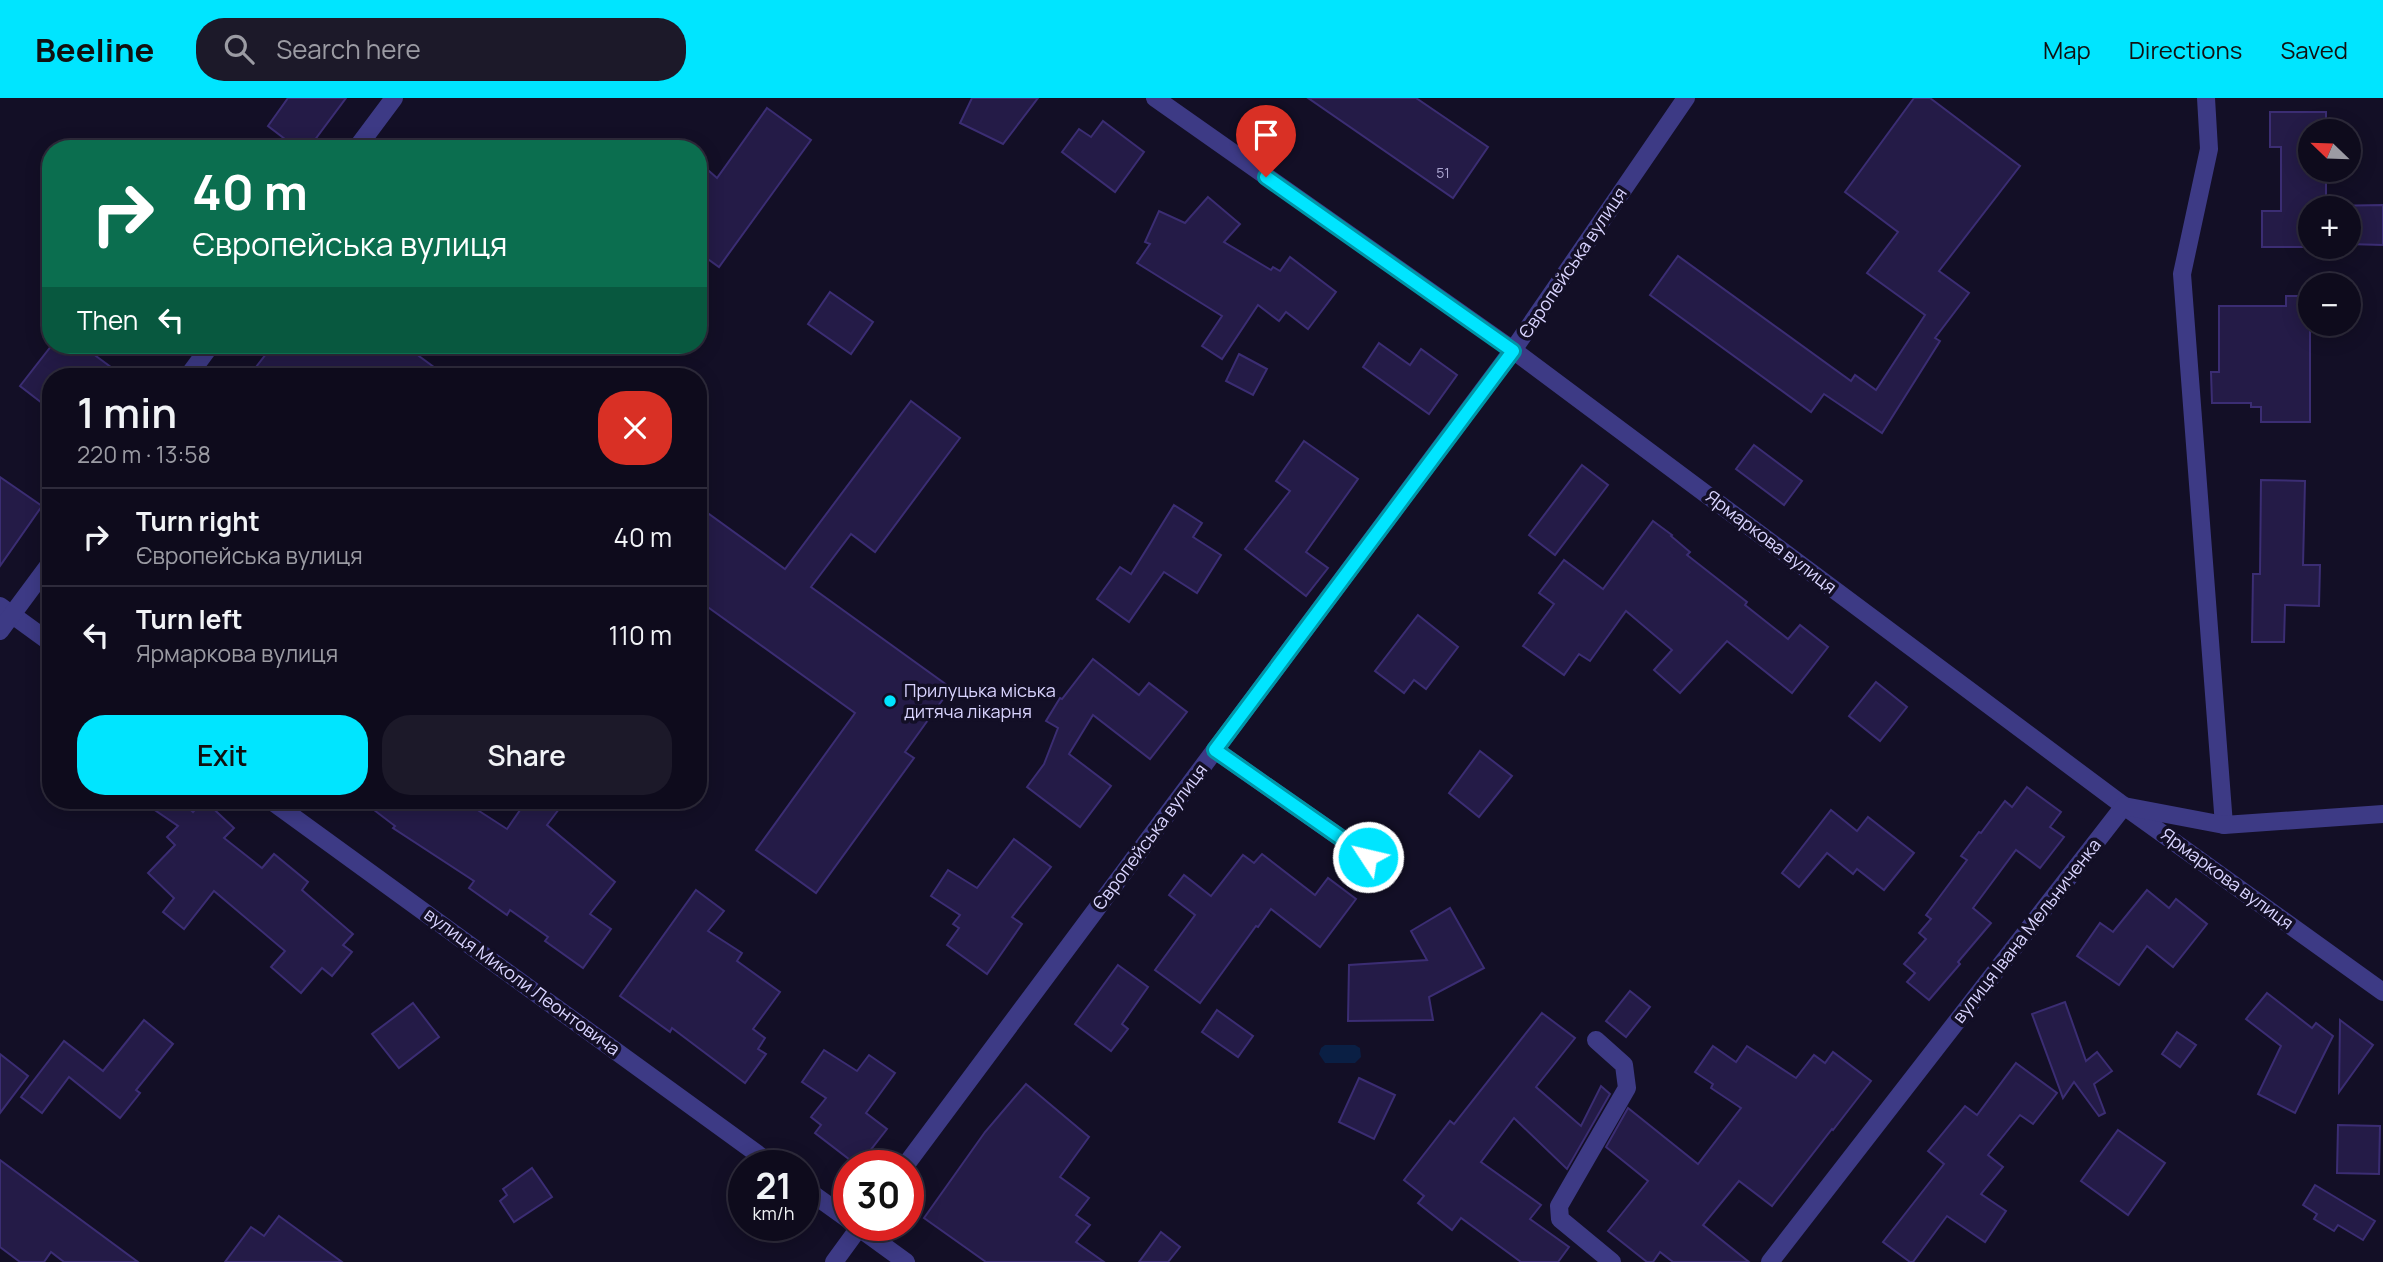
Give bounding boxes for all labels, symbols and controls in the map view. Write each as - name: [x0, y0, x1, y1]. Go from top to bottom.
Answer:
- search box: [196, 18, 686, 81]
- text: Beeline: [35, 27, 154, 72]
- icon: search: [220, 30, 258, 68]
- text: Search here: [276, 31, 421, 67]
- text: Map: [2043, 33, 2091, 66]
- text: Directions: [2129, 33, 2242, 66]
- text: Saved: [2280, 33, 2348, 66]
- pin: [1236, 105, 1296, 177]
- icon: arrive: [1247, 116, 1285, 154]
- north arrow: [2298, 119, 2361, 182]
- map controls: [2298, 119, 2361, 336]
- text: 40 m: [192, 158, 308, 225]
- house number: 51: [1436, 163, 1450, 182]
- icon: right: [77, 168, 168, 259]
- street label: Європейська вулиця: [1513, 182, 1632, 343]
- button: +: [2298, 196, 2361, 259]
- text: Європейська вулиця: [192, 222, 507, 266]
- button: −: [2298, 273, 2361, 336]
- icon: left: [152, 301, 190, 339]
- text: Then: [77, 302, 138, 338]
- text: 1 min: [77, 383, 177, 441]
- button: close: [598, 391, 672, 465]
- text: 220 m · 13:58: [77, 438, 211, 470]
- street label: Ярмаркова вулиця: [1701, 484, 1842, 598]
- text: Turn right: [136, 503, 260, 539]
- icon: right: [77, 518, 115, 556]
- text: 40 m: [614, 519, 672, 555]
- text: Європейська вулиця: [136, 539, 363, 571]
- text: Turn left: [136, 601, 243, 637]
- icon: left: [77, 616, 115, 654]
- text: 110 m: [609, 617, 672, 653]
- text: Ярмаркова вулиця: [136, 637, 338, 669]
- place label: Прилуцька міська дитяча лікарня: [904, 678, 1056, 723]
- marker: Прилуцька міська дитяча лікарня: [882, 693, 898, 709]
- button: Exit: [77, 715, 368, 795]
- button: Share: [382, 715, 672, 795]
- street label: Європейська вулиця: [1086, 758, 1212, 914]
- position arrow: [1331, 820, 1405, 894]
- street label: Ярмаркова вулиця: [2157, 822, 2299, 934]
- street label: вулиця Івана Мельниченка: [1946, 833, 2106, 1028]
- street label: вулиця Миколи Леонтовича: [420, 902, 625, 1060]
- speed limit sign: 30: [833, 1150, 924, 1241]
- text: 21: [755, 1162, 792, 1210]
- text: km/h: [753, 1201, 794, 1225]

